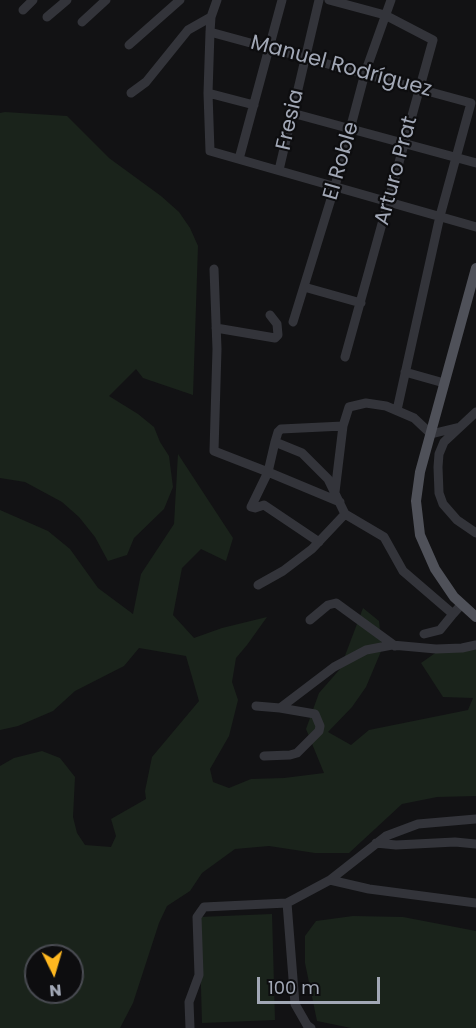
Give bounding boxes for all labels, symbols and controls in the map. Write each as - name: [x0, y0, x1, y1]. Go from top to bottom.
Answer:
- street label: Manuel Rodríguez: [248, 31, 434, 103]
- street label: Fresia: [272, 87, 310, 153]
- street label: Arturo Prat: [370, 114, 424, 228]
- street label: El Roble: [319, 119, 365, 203]
- north arrow: [24, 944, 84, 1004]
- scale bar: [260, 965, 383, 1003]
- text: 100 m: [268, 975, 320, 1000]
- text: N: [48, 978, 62, 1002]

